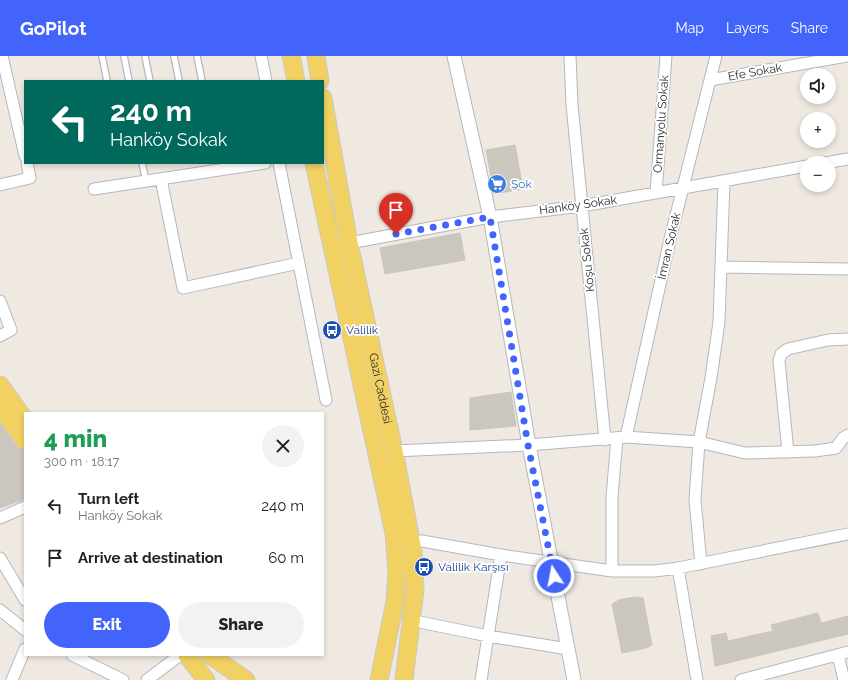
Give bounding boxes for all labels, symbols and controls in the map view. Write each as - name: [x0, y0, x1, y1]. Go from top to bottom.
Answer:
- text: GoPilot: [20, 17, 86, 39]
- text: Map: [676, 20, 704, 36]
- text: Layers: [726, 20, 769, 36]
- text: Share: [791, 20, 828, 36]
- street label: Efe Sokak: [727, 60, 784, 84]
- map controls: [800, 68, 836, 192]
- button: sound: [800, 68, 836, 104]
- street label: Ormanyolu Sokak: [651, 74, 671, 173]
- text: 240 m: [110, 95, 192, 128]
- icon: left: [44, 96, 96, 148]
- button: +: [800, 112, 836, 148]
- text: Hanköy Sokak: [110, 129, 227, 150]
- button: −: [800, 156, 836, 192]
- supermarket icon: Şok: [486, 173, 508, 195]
- place label: Şok: [511, 177, 532, 191]
- pin: [379, 193, 413, 234]
- street label: Hanköy Sokak: [538, 193, 618, 217]
- icon: arrive: [385, 199, 407, 221]
- street label: İmran Sokak: [654, 210, 684, 281]
- street label: Koşu Sokak: [577, 227, 597, 293]
- bus stop icon: Valilik: [321, 319, 343, 341]
- place label: Valilik: [346, 323, 379, 337]
- street label: Gazi Caddesi: [366, 352, 395, 425]
- text: 4 min: [44, 424, 107, 453]
- button: close: [262, 425, 304, 467]
- text: 300 m · 18:17: [44, 454, 119, 469]
- text: Turn left: [78, 490, 139, 508]
- icon: left: [44, 495, 66, 517]
- text: 240 m: [261, 497, 304, 515]
- text: Hanköy Sokak: [78, 508, 163, 523]
- icon: arrive: [44, 547, 66, 569]
- text: Arrive at destination: [78, 549, 223, 567]
- text: 60 m: [268, 549, 304, 567]
- position arrow: [533, 555, 575, 597]
- bus stop icon: Valilik Karşısı: [413, 556, 435, 578]
- place label: Valilik Karşısı: [438, 560, 509, 574]
- button: Exit: [44, 602, 170, 648]
- button: Share: [178, 602, 304, 648]

